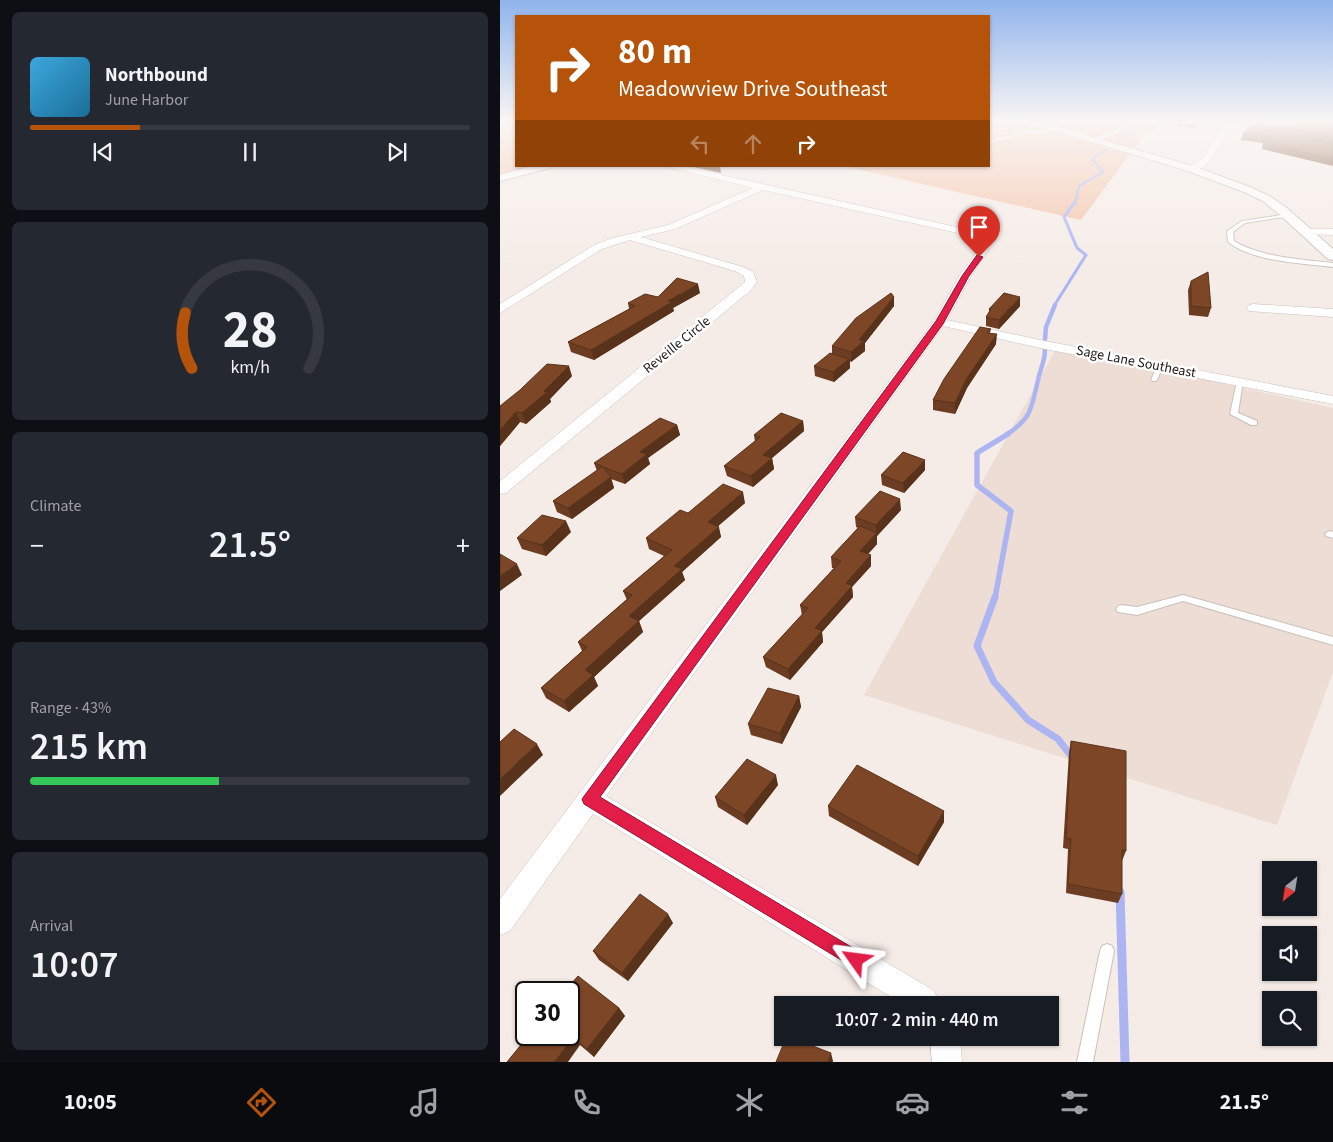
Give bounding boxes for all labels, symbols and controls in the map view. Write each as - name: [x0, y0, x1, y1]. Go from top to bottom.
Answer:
- text: 80 m: [618, 27, 692, 77]
- icon: right: [535, 35, 600, 100]
- text: Northbound: [105, 62, 208, 89]
- text: Meadowview Drive Southeast: [618, 73, 888, 105]
- text: June Harbor: [105, 89, 188, 111]
- icon: left: [686, 130, 714, 158]
- icon: ahead: [739, 130, 767, 158]
- icon: right: [792, 130, 820, 158]
- icon: previous: [89, 138, 117, 166]
- icon: pause: [236, 138, 264, 166]
- icon: next: [383, 138, 411, 166]
- pin: [958, 206, 1000, 257]
- icon: arrive: [965, 213, 993, 241]
- text: 28: [223, 294, 277, 368]
- street label: Reveille Circle: [639, 312, 715, 378]
- street label: Sage Lane Southeast: [1074, 341, 1198, 383]
- text: km/h: [230, 355, 270, 380]
- text: Climate: [30, 495, 81, 517]
- text: 21.5°: [209, 518, 291, 572]
- text: −: [30, 526, 44, 566]
- text: +: [456, 526, 470, 566]
- text: Range · 43%: [30, 697, 111, 719]
- text: 215 km: [30, 720, 148, 774]
- north arrow: [1262, 861, 1318, 916]
- map controls: [1262, 861, 1317, 1046]
- text: Arrival: [30, 915, 73, 937]
- button: sound: [1262, 926, 1317, 981]
- position arrow: [829, 933, 881, 985]
- text: 10:07: [30, 938, 118, 992]
- speed limit sign: 30: [515, 981, 580, 1046]
- button: search: [1262, 991, 1317, 1046]
- text: 10:07 · 2 min · 440 m: [834, 1007, 999, 1034]
- icon: directions: [244, 1085, 279, 1120]
- icon: music: [407, 1085, 442, 1120]
- icon: phone: [569, 1085, 604, 1120]
- icon: climate: [732, 1085, 767, 1120]
- icon: car: [895, 1085, 930, 1120]
- icon: filters: [1057, 1085, 1092, 1120]
- text: 10:05: [64, 1086, 117, 1118]
- text: 21.5°: [1220, 1086, 1269, 1118]

